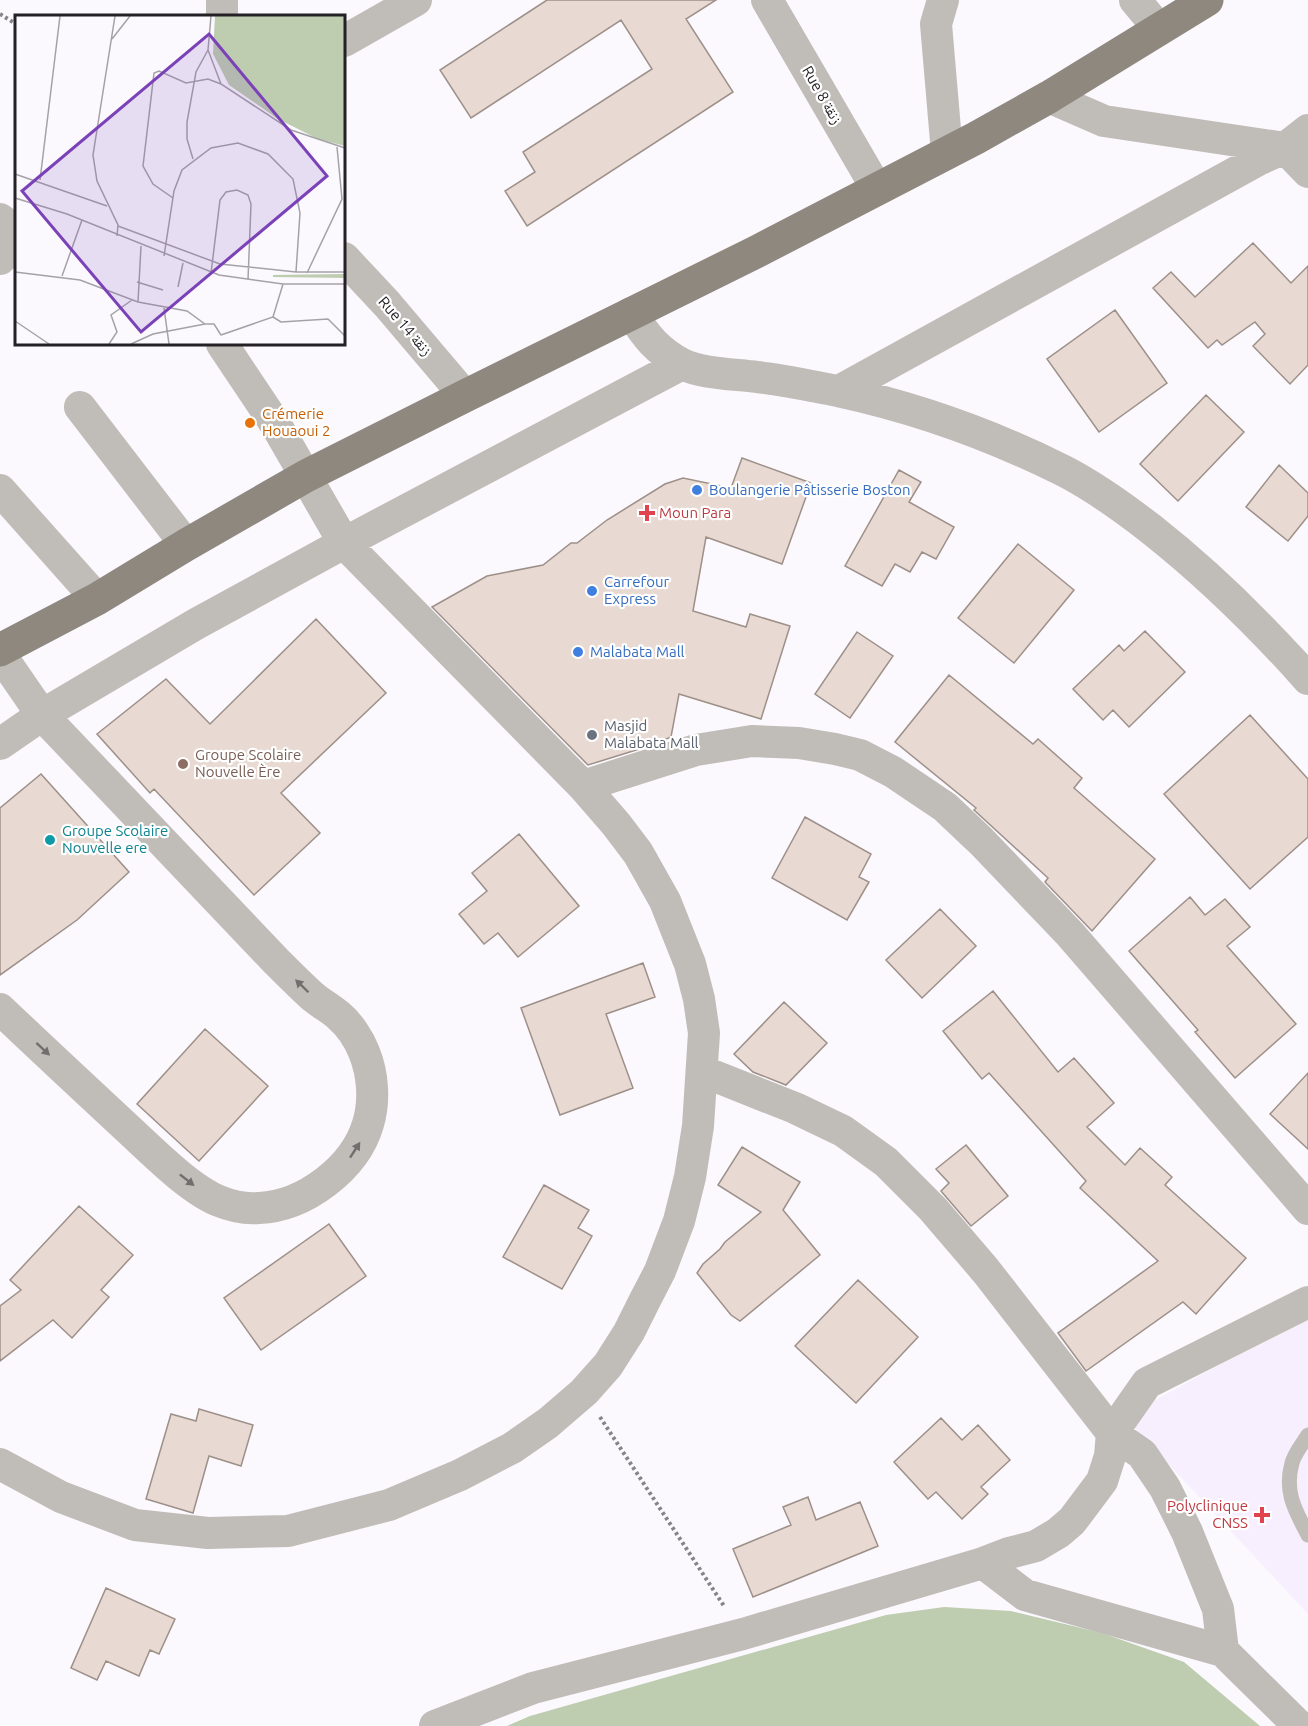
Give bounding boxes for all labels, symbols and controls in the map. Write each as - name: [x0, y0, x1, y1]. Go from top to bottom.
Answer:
- inset map: [15, 15, 345, 345]
- street label: Rue 8 زنقة: [798, 63, 846, 127]
- street label: Rue 14 زنقة: [374, 293, 436, 359]
- place label: Crémerie Houaoui 2: [262, 405, 330, 439]
- marker: Crémerie Houaoui 2: [243, 416, 257, 430]
- place label: Boulangerie Pâtisserie Boston: [709, 481, 911, 498]
- marker: Boulangerie Pâtisserie Boston: [690, 483, 704, 497]
- place label: Moun Para: [659, 504, 731, 521]
- marker: Moun Para: [640, 506, 654, 520]
- place label: Carrefour Express: [604, 573, 670, 607]
- marker: Carrefour Express: [585, 584, 599, 598]
- place label: Malabata Mall: [590, 643, 685, 660]
- marker: Malabata Mall: [571, 645, 585, 659]
- place label: Masjid Malabata Mall: [604, 717, 699, 751]
- marker: Masjid Malabata Mall: [585, 728, 599, 742]
- place label: Groupe Scolaire Nouvelle Ère: [195, 746, 301, 780]
- marker: Groupe Scolaire Nouvelle Ère: [176, 757, 190, 771]
- place label: Groupe Scolaire Nouvelle ere: [62, 822, 168, 856]
- marker: Groupe Scolaire Nouvelle ere: [43, 833, 57, 847]
- one-way arrow: [294, 979, 309, 993]
- one-way arrow: [35, 1042, 50, 1056]
- one-way arrow: [349, 1142, 360, 1158]
- one-way arrow: [179, 1174, 195, 1187]
- place label: Polyclinique CNSS: [1167, 1497, 1248, 1531]
- marker: Polyclinique CNSS: [1253, 1506, 1271, 1524]

